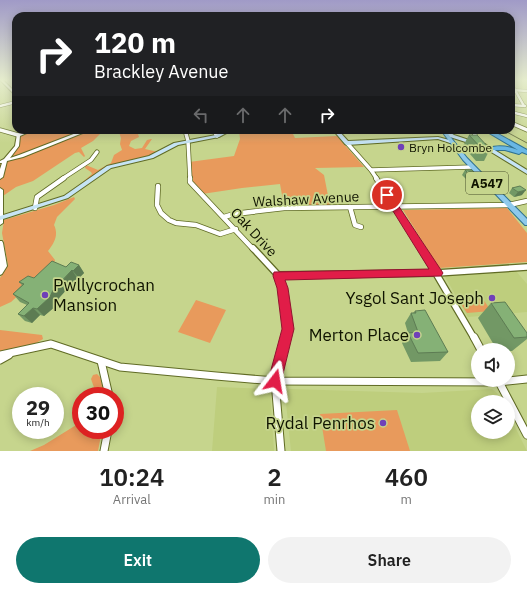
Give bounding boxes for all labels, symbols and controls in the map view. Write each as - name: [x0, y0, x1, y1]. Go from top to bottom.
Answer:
- text: 120 m: [94, 24, 176, 61]
- icon: right: [28, 28, 80, 80]
- text: Brackley Avenue: [94, 60, 228, 83]
- icon: left: [190, 104, 212, 126]
- icon: ahead: [232, 104, 254, 126]
- icon: ahead: [274, 104, 296, 126]
- icon: right: [316, 104, 338, 126]
- place label: Bryn Holcombe: [409, 140, 493, 155]
- marker: Bryn Holcombe: [396, 142, 406, 152]
- road number: A547: [466, 172, 508, 194]
- pin: [370, 178, 404, 212]
- icon: arrive: [376, 184, 398, 206]
- street label: Walshaw Avenue: [252, 187, 360, 211]
- street label: Oak Drive: [227, 204, 281, 261]
- place label: Pwllycrochan Mansion: [53, 274, 155, 316]
- place label: Ysgol Sant Joseph: [346, 287, 484, 309]
- marker: Pwllycrochan Mansion: [40, 290, 50, 300]
- marker: Ysgol Sant Joseph: [487, 293, 497, 303]
- place label: Merton Place: [309, 324, 409, 346]
- marker: Merton Place: [412, 330, 422, 340]
- map controls: [471, 343, 515, 439]
- button: sound: [471, 343, 515, 387]
- position arrow: [254, 360, 296, 402]
- speed limit sign: 30: [72, 387, 124, 439]
- text: 29: [26, 394, 50, 421]
- button: layers: [471, 395, 515, 439]
- place label: Rydal Penrhos: [266, 412, 375, 434]
- text: km/h: [26, 416, 50, 429]
- marker: Rydal Penrhos: [378, 418, 388, 428]
- text: 10:24: [99, 461, 164, 493]
- text: 2: [267, 461, 282, 493]
- text: 460: [385, 461, 428, 493]
- text: Arrival: [113, 491, 151, 508]
- text: min: [264, 491, 286, 508]
- text: m: [401, 491, 412, 508]
- button: Exit: [16, 537, 260, 583]
- button: Share: [268, 537, 511, 583]

